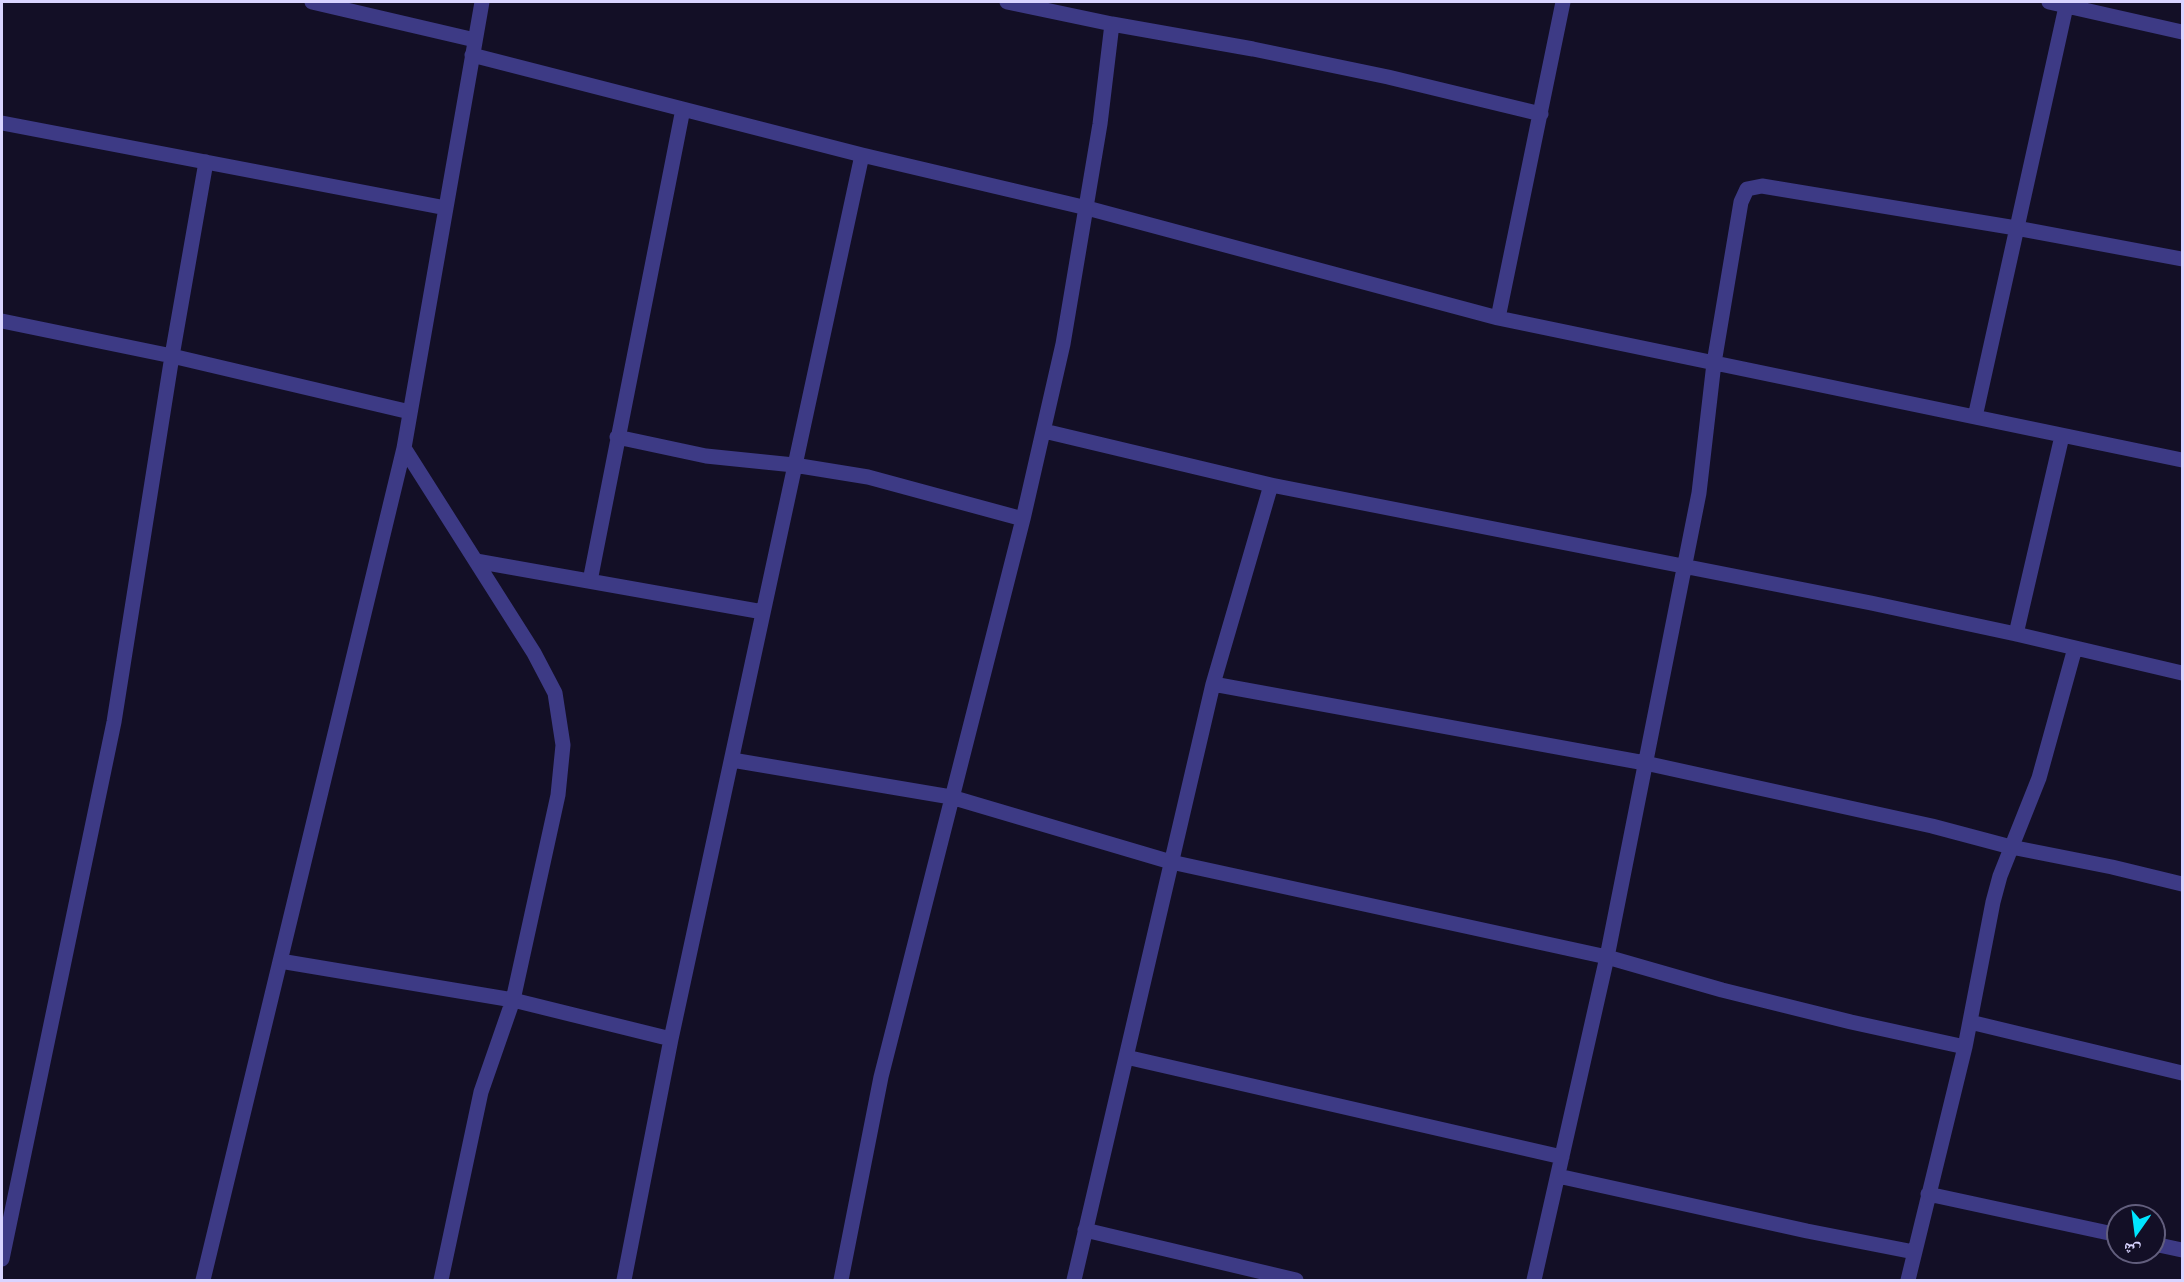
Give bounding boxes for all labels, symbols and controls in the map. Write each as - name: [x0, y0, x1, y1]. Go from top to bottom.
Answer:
- north arrow: [2106, 1204, 2166, 1264]
- text: ش: [2121, 1239, 2143, 1261]

